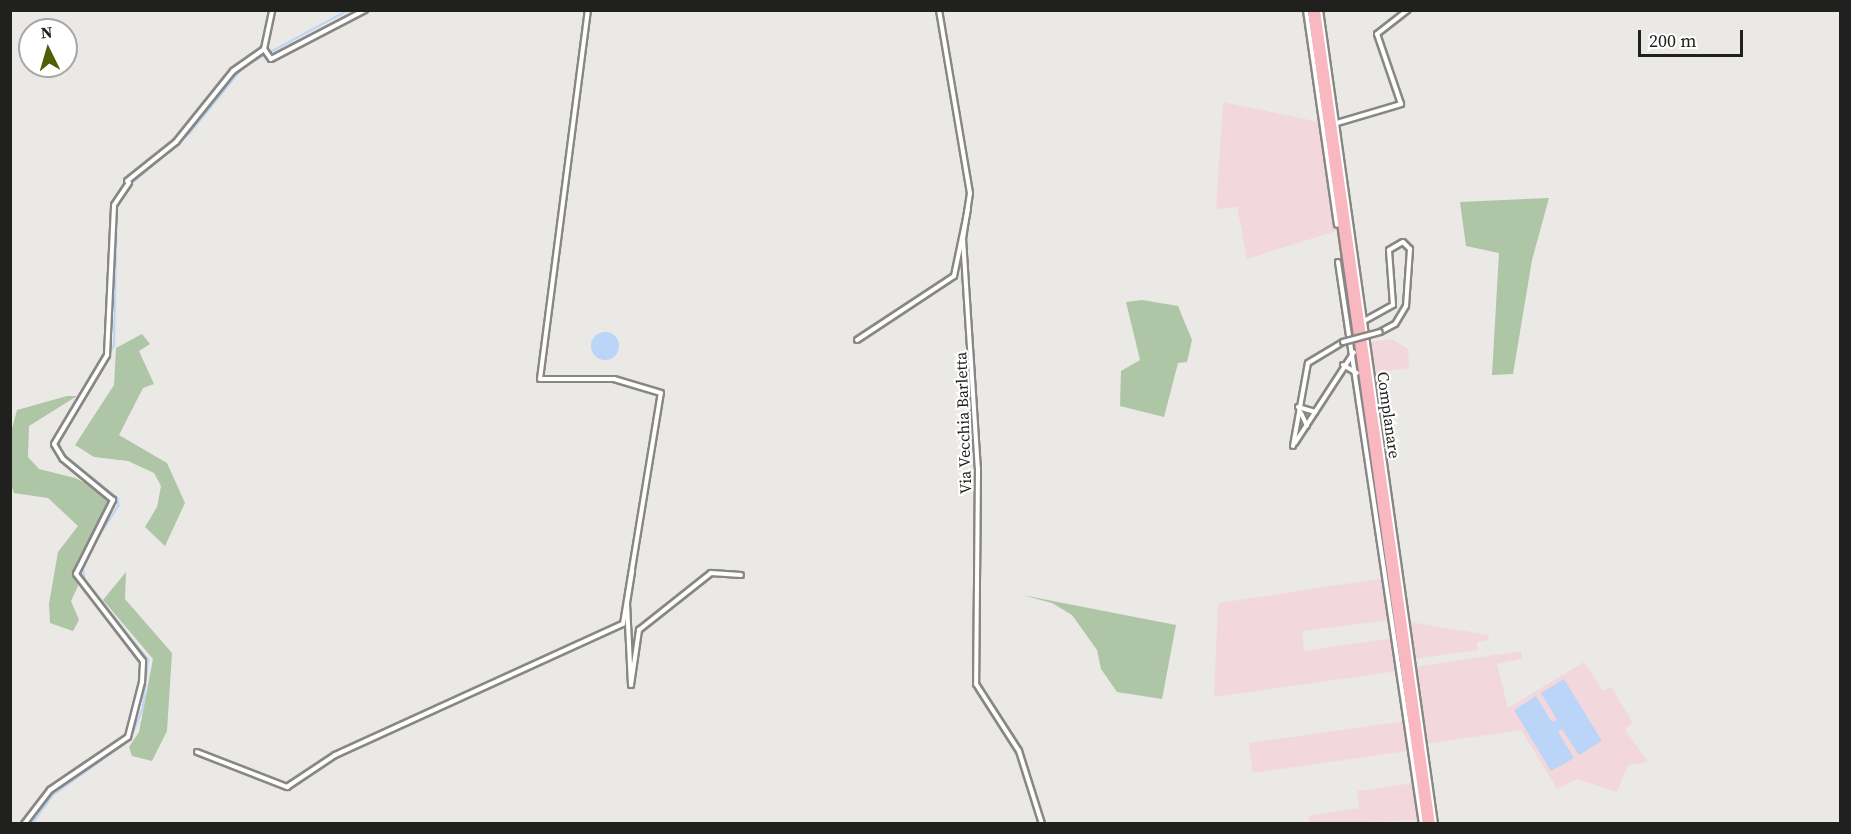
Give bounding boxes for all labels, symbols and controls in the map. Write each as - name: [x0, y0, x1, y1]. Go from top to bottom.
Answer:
- north arrow: [18, 18, 78, 78]
- scale bar: [1641, 18, 1746, 56]
- text: N: [40, 21, 53, 44]
- text: 200 m: [1649, 28, 1696, 53]
- street label: Via Vecchia Barletta: [951, 351, 975, 495]
- street label: Complanare: [1373, 370, 1405, 460]

